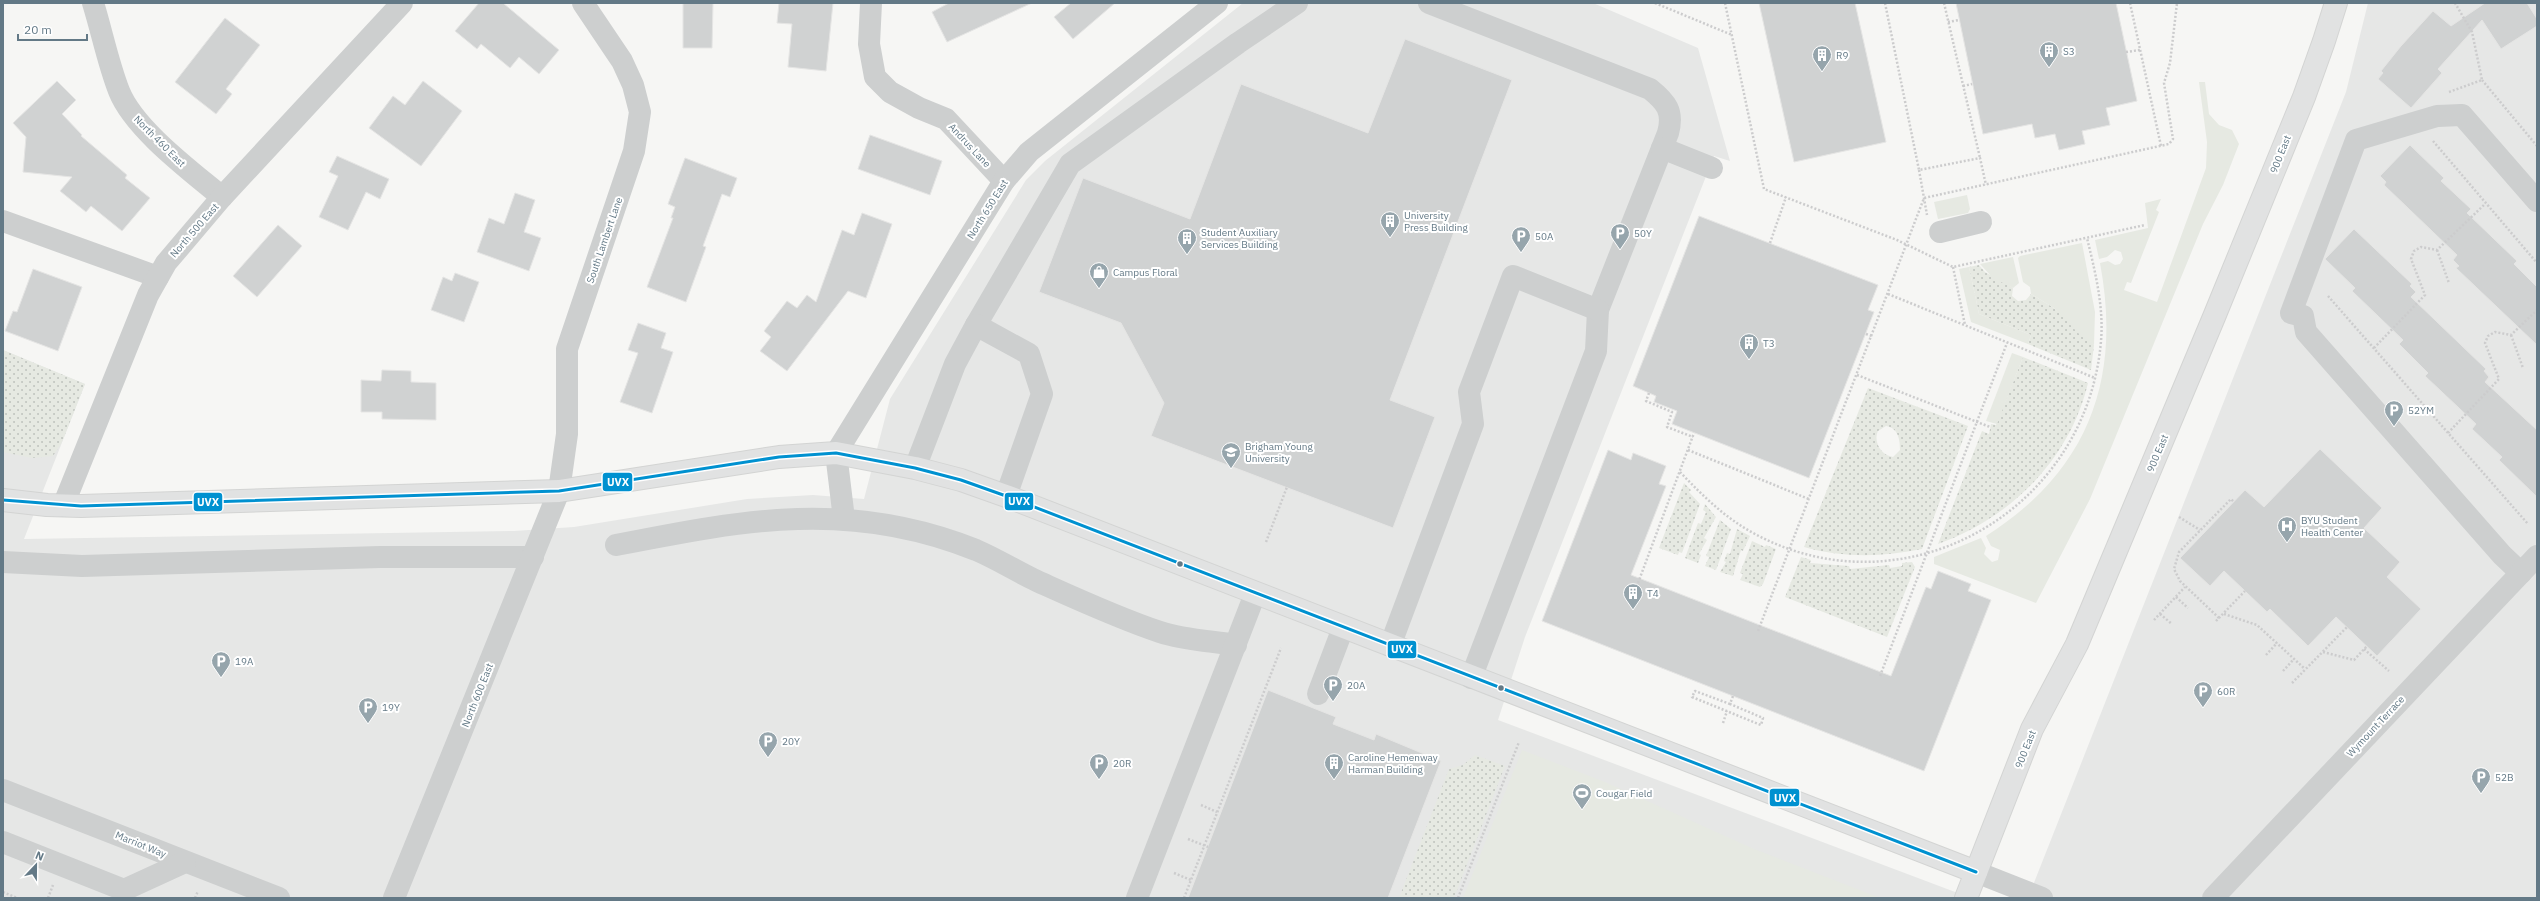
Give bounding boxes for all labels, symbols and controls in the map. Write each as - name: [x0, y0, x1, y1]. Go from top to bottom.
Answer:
- scale bar: [18, 16, 87, 42]
- text: 20 m: [24, 22, 52, 37]
- building icon: S3: [2038, 40, 2060, 68]
- building icon: R9: [1811, 44, 1833, 72]
- place label: S3: [2063, 45, 2075, 58]
- place label: R9: [1836, 49, 1848, 62]
- street label: North 460 East: [131, 113, 189, 170]
- street label: Andrus Lane: [946, 120, 994, 171]
- street label: 900 East: [2267, 133, 2294, 175]
- street label: North 650 East: [964, 177, 1011, 241]
- street label: South Lambert Lane: [584, 195, 625, 285]
- street label: North 500 East: [167, 200, 222, 260]
- place label: University Press Building: [1404, 209, 1469, 234]
- building icon: University Press Building: [1379, 210, 1401, 238]
- parking icon: 50Y: [1609, 222, 1631, 250]
- parking icon: 50A: [1510, 225, 1532, 253]
- place label: Student Auxiliary Services Building: [1201, 226, 1279, 251]
- building icon: Student Auxiliary Services Building: [1176, 227, 1198, 255]
- place label: 50Y: [1634, 227, 1652, 240]
- place label: 50A: [1535, 230, 1554, 243]
- shop icon: Campus Floral: [1088, 261, 1110, 289]
- place label: Campus Floral: [1113, 266, 1178, 279]
- building icon: T3: [1738, 332, 1760, 360]
- place label: T3: [1763, 337, 1775, 350]
- parking icon: 52YM: [2383, 399, 2405, 427]
- place label: 52YM: [2408, 404, 2434, 417]
- street label: 900 East: [2144, 432, 2171, 474]
- place label: Brigham Young University: [1245, 440, 1313, 465]
- school or university icon: Brigham Young University: [1220, 441, 1242, 469]
- line badge: UVX: [602, 472, 633, 492]
- text: UVX: [607, 475, 630, 489]
- line badge: UVX: [193, 492, 223, 512]
- line badge: UVX: [1004, 492, 1034, 511]
- text: UVX: [1008, 494, 1031, 508]
- text: UVX: [197, 495, 220, 509]
- place label: BYU Student Health Center: [2301, 514, 2363, 539]
- hospital icon: BYU Student Health Center: [2276, 515, 2298, 543]
- unlabelled marker: [1175, 559, 1185, 569]
- building icon: T4: [1622, 582, 1644, 610]
- place label: T4: [1647, 587, 1659, 600]
- line badge: UVX: [1387, 640, 1417, 659]
- text: UVX: [1391, 642, 1414, 656]
- parking icon: 19A: [210, 650, 232, 678]
- place label: 19A: [235, 655, 254, 668]
- street label: North 600 East: [459, 661, 496, 729]
- parking icon: 20A: [1322, 674, 1344, 702]
- place label: 20A: [1347, 679, 1366, 692]
- parking icon: 60R: [2192, 680, 2214, 708]
- unlabelled marker: [1496, 683, 1506, 693]
- place label: 60R: [2217, 685, 2235, 698]
- street label: Wymount Terrace: [2344, 693, 2407, 760]
- parking icon: 19Y: [357, 696, 379, 724]
- place label: 19Y: [382, 701, 400, 714]
- street label: 900 East: [2012, 728, 2039, 770]
- parking icon: 20Y: [757, 730, 779, 758]
- place label: 20Y: [782, 735, 800, 748]
- place label: Caroline Hemenway Harman Building: [1348, 751, 1438, 776]
- parking icon: 20R: [1088, 752, 1110, 780]
- building icon: Caroline Hemenway Harman Building: [1323, 752, 1345, 780]
- place label: 20R: [1113, 757, 1131, 770]
- parking icon: 52B: [2470, 766, 2492, 794]
- place label: 52B: [2495, 771, 2514, 784]
- sports icon: Cougar Field: [1571, 782, 1593, 810]
- place label: Cougar Field: [1596, 787, 1652, 800]
- line badge: UVX: [1769, 788, 1800, 807]
- text: UVX: [1774, 791, 1797, 805]
- street label: Marriot Way: [113, 828, 168, 861]
- north arrow: [16, 845, 56, 885]
- text: N: [33, 848, 46, 864]

